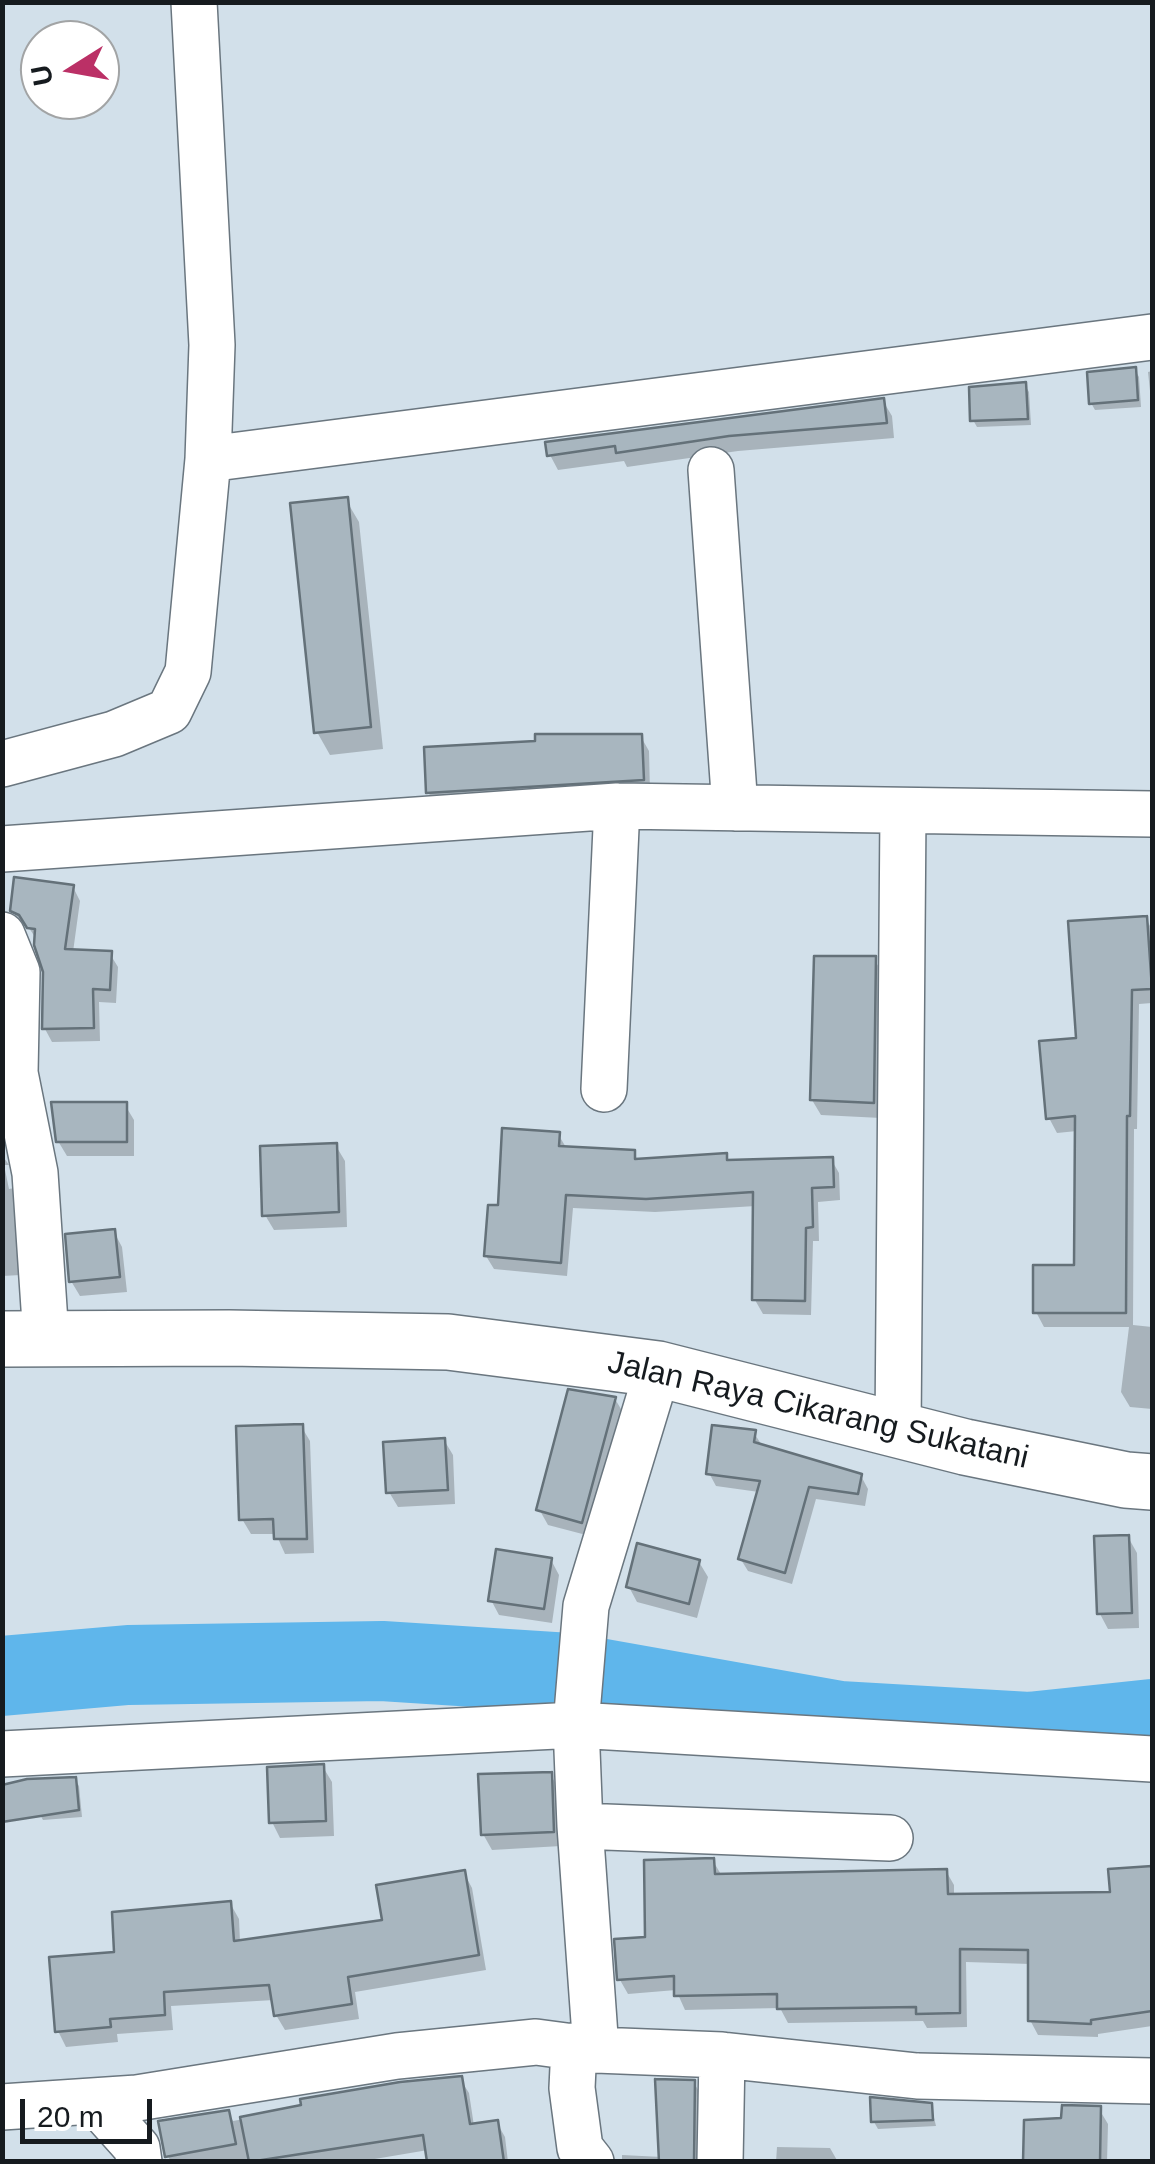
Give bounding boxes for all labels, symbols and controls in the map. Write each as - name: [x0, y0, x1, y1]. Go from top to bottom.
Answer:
- north arrow: [20, 20, 120, 120]
- text: U: [25, 63, 59, 88]
- street label: Jalan Raya Cikarang Sukatani: [604, 1344, 1032, 1478]
- scale bar: [25, 2079, 158, 2141]
- text: 20 m: [37, 2100, 104, 2133]

